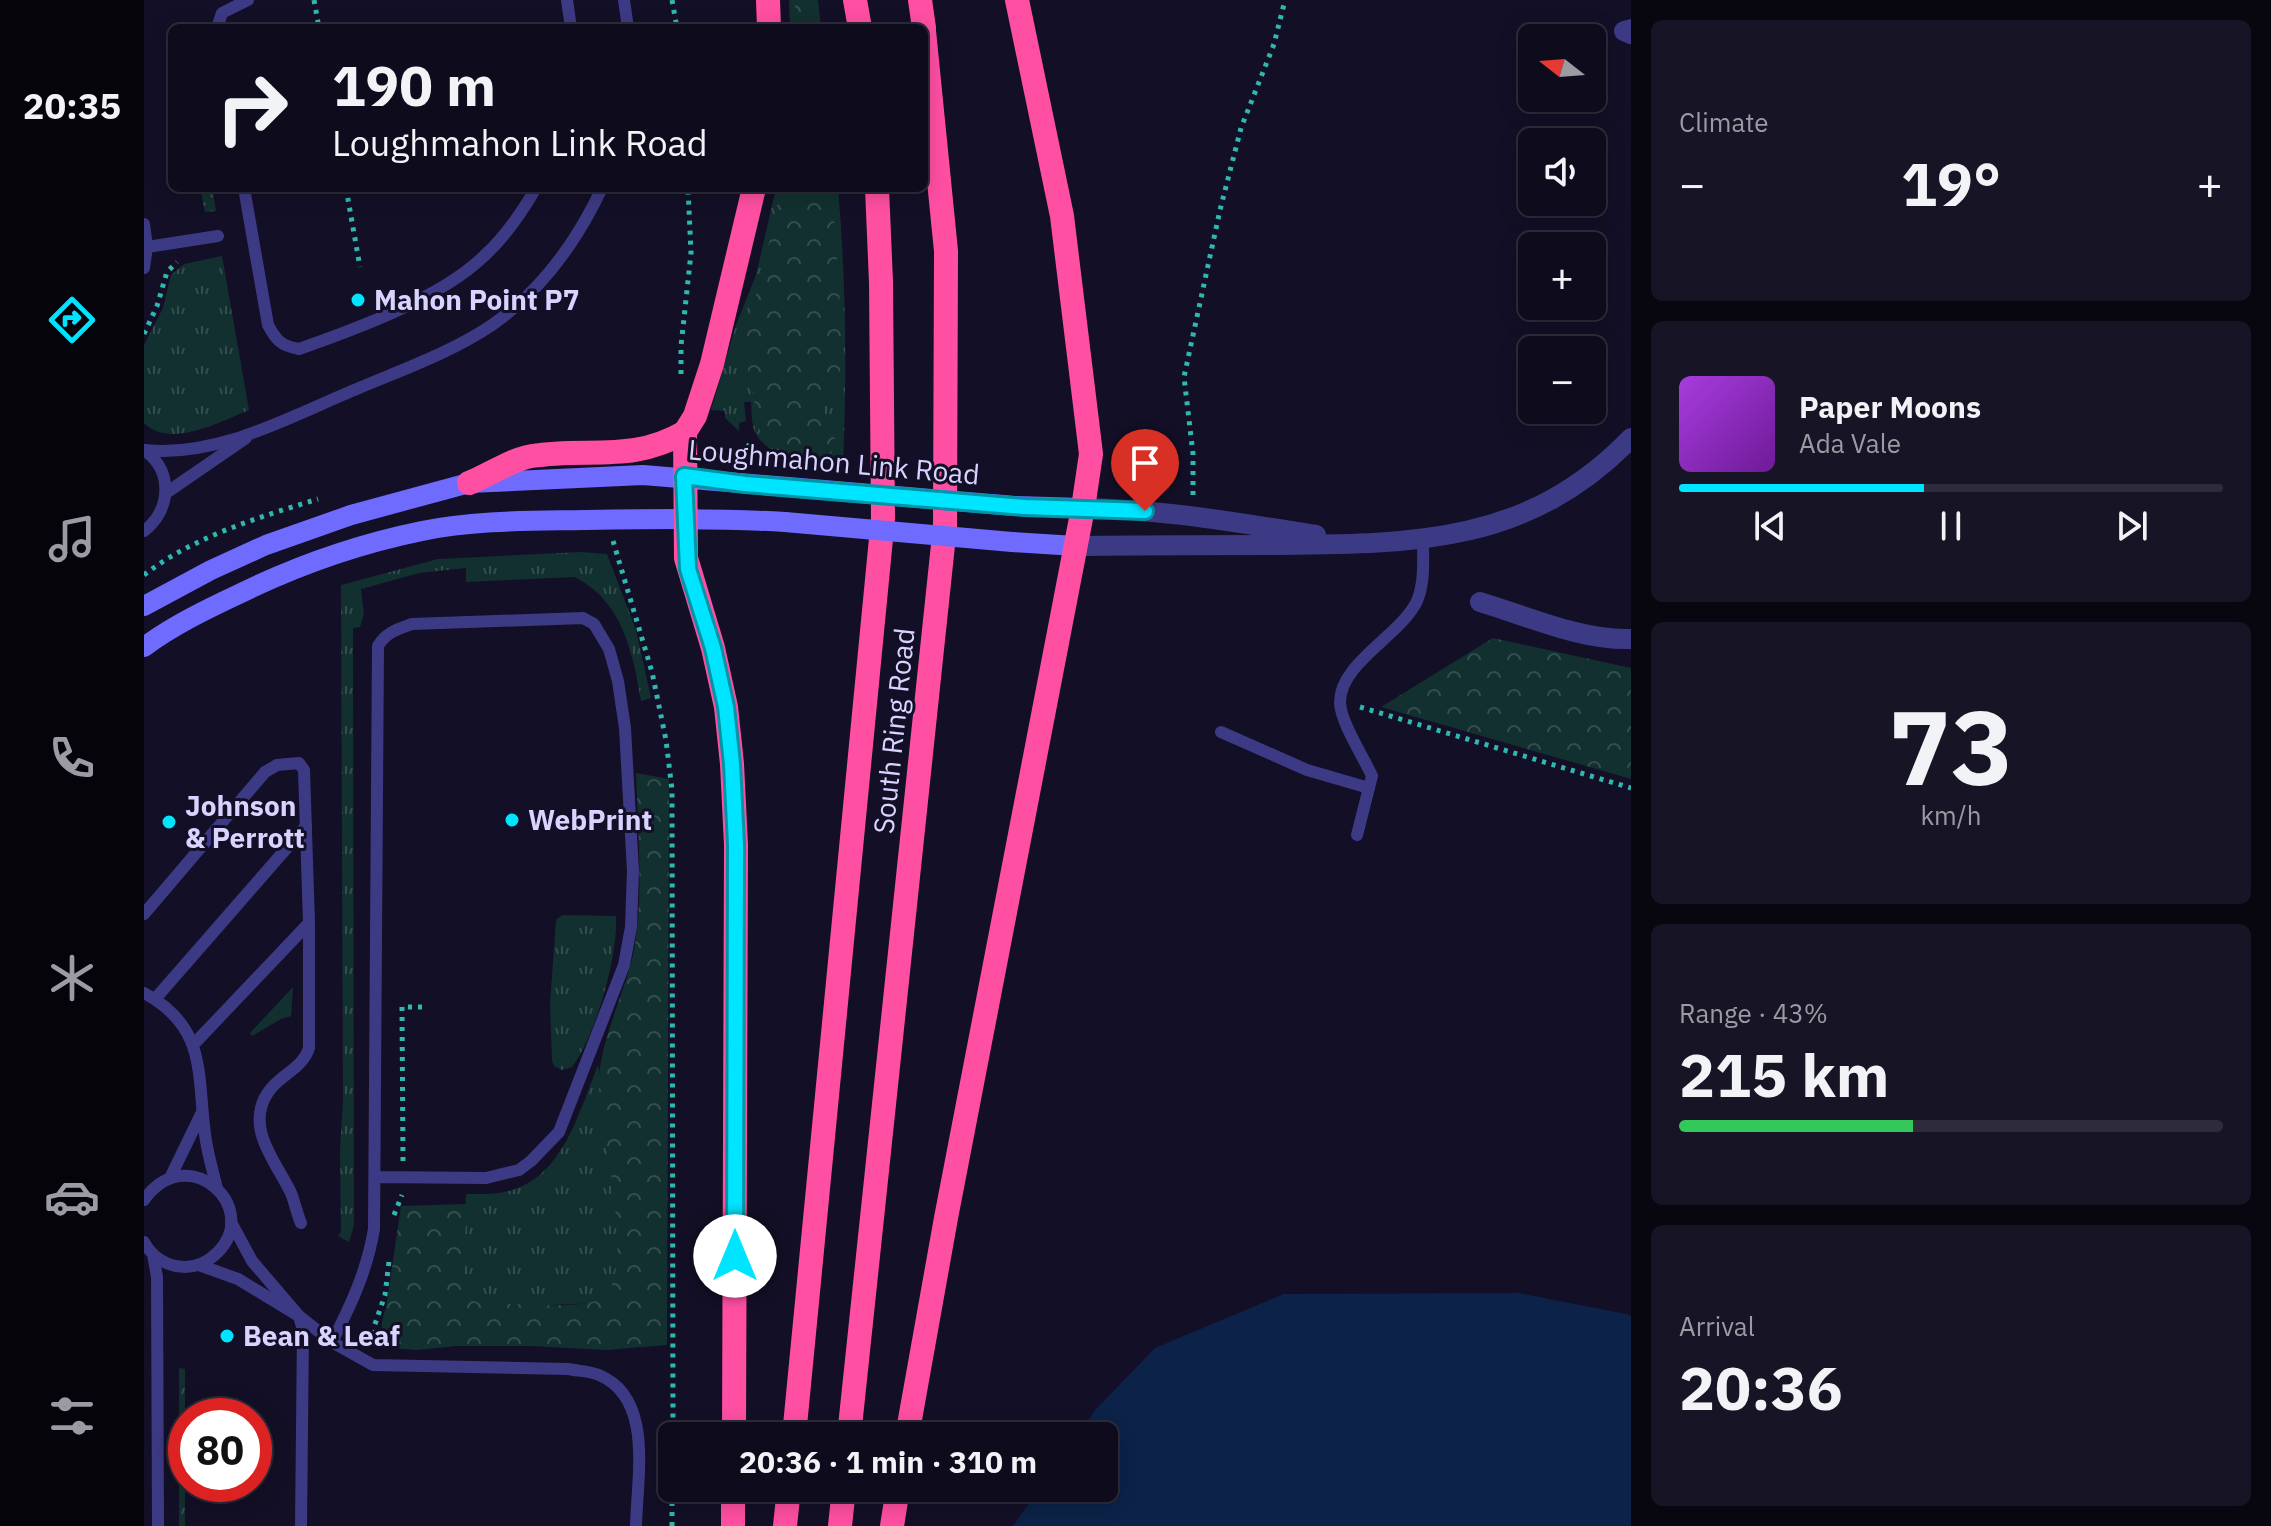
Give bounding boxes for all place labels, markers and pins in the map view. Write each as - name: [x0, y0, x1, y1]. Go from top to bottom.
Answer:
- place label: Mahon Point P7: [374, 281, 579, 318]
- marker: Mahon Point P7: [349, 291, 367, 309]
- pin: [1111, 429, 1179, 511]
- place label: Johnson & Perrott: [185, 787, 305, 856]
- place label: WebPrint: [528, 801, 652, 838]
- marker: WebPrint: [503, 811, 521, 829]
- marker: Johnson & Perrott: [160, 813, 178, 831]
- place label: Bean & Leaf: [243, 1317, 400, 1354]
- marker: Bean & Leaf: [218, 1327, 236, 1345]

